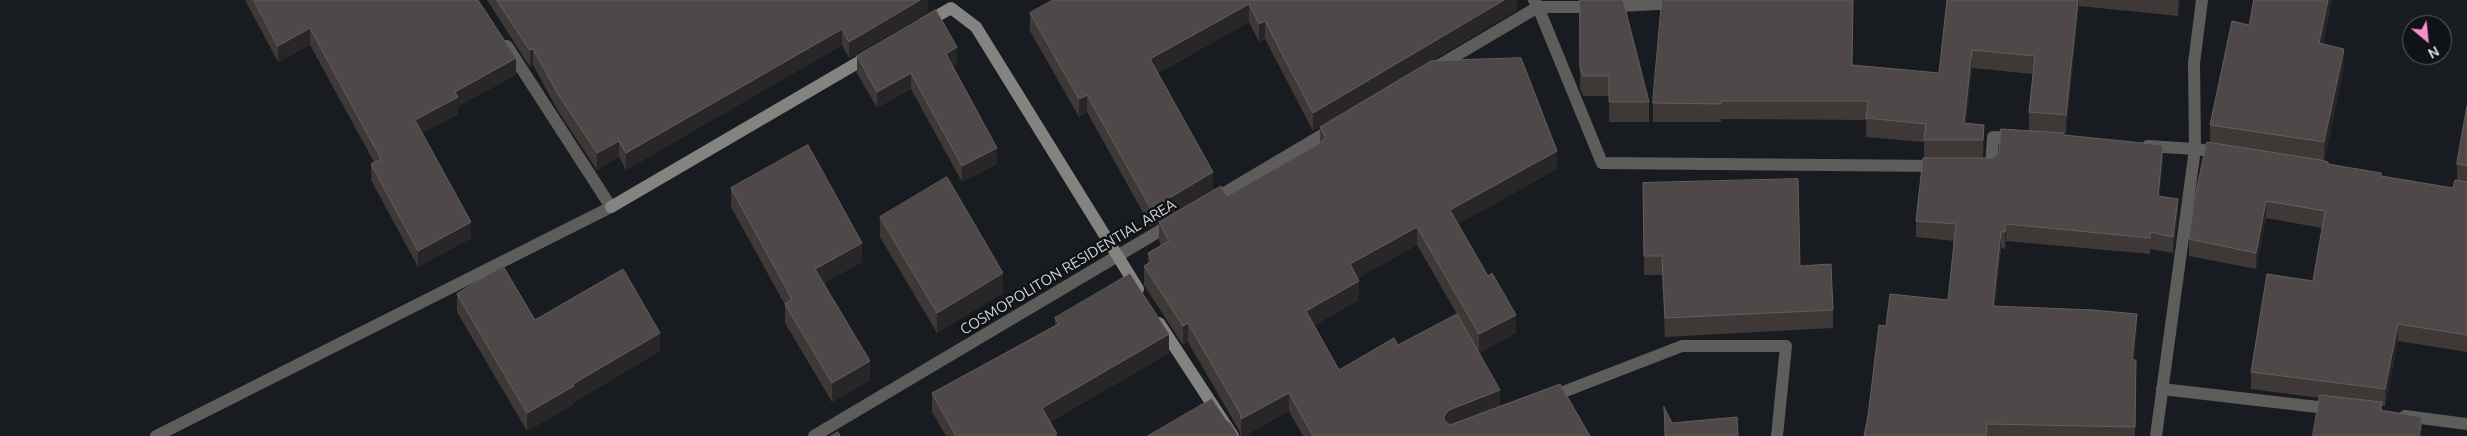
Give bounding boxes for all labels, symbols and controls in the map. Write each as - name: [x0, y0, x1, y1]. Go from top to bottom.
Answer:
- north arrow: [2402, 15, 2452, 65]
- text: N: [2425, 43, 2442, 62]
- street label: COSMOPOLITON RESIDENTIAL AREA: [957, 195, 1179, 339]

